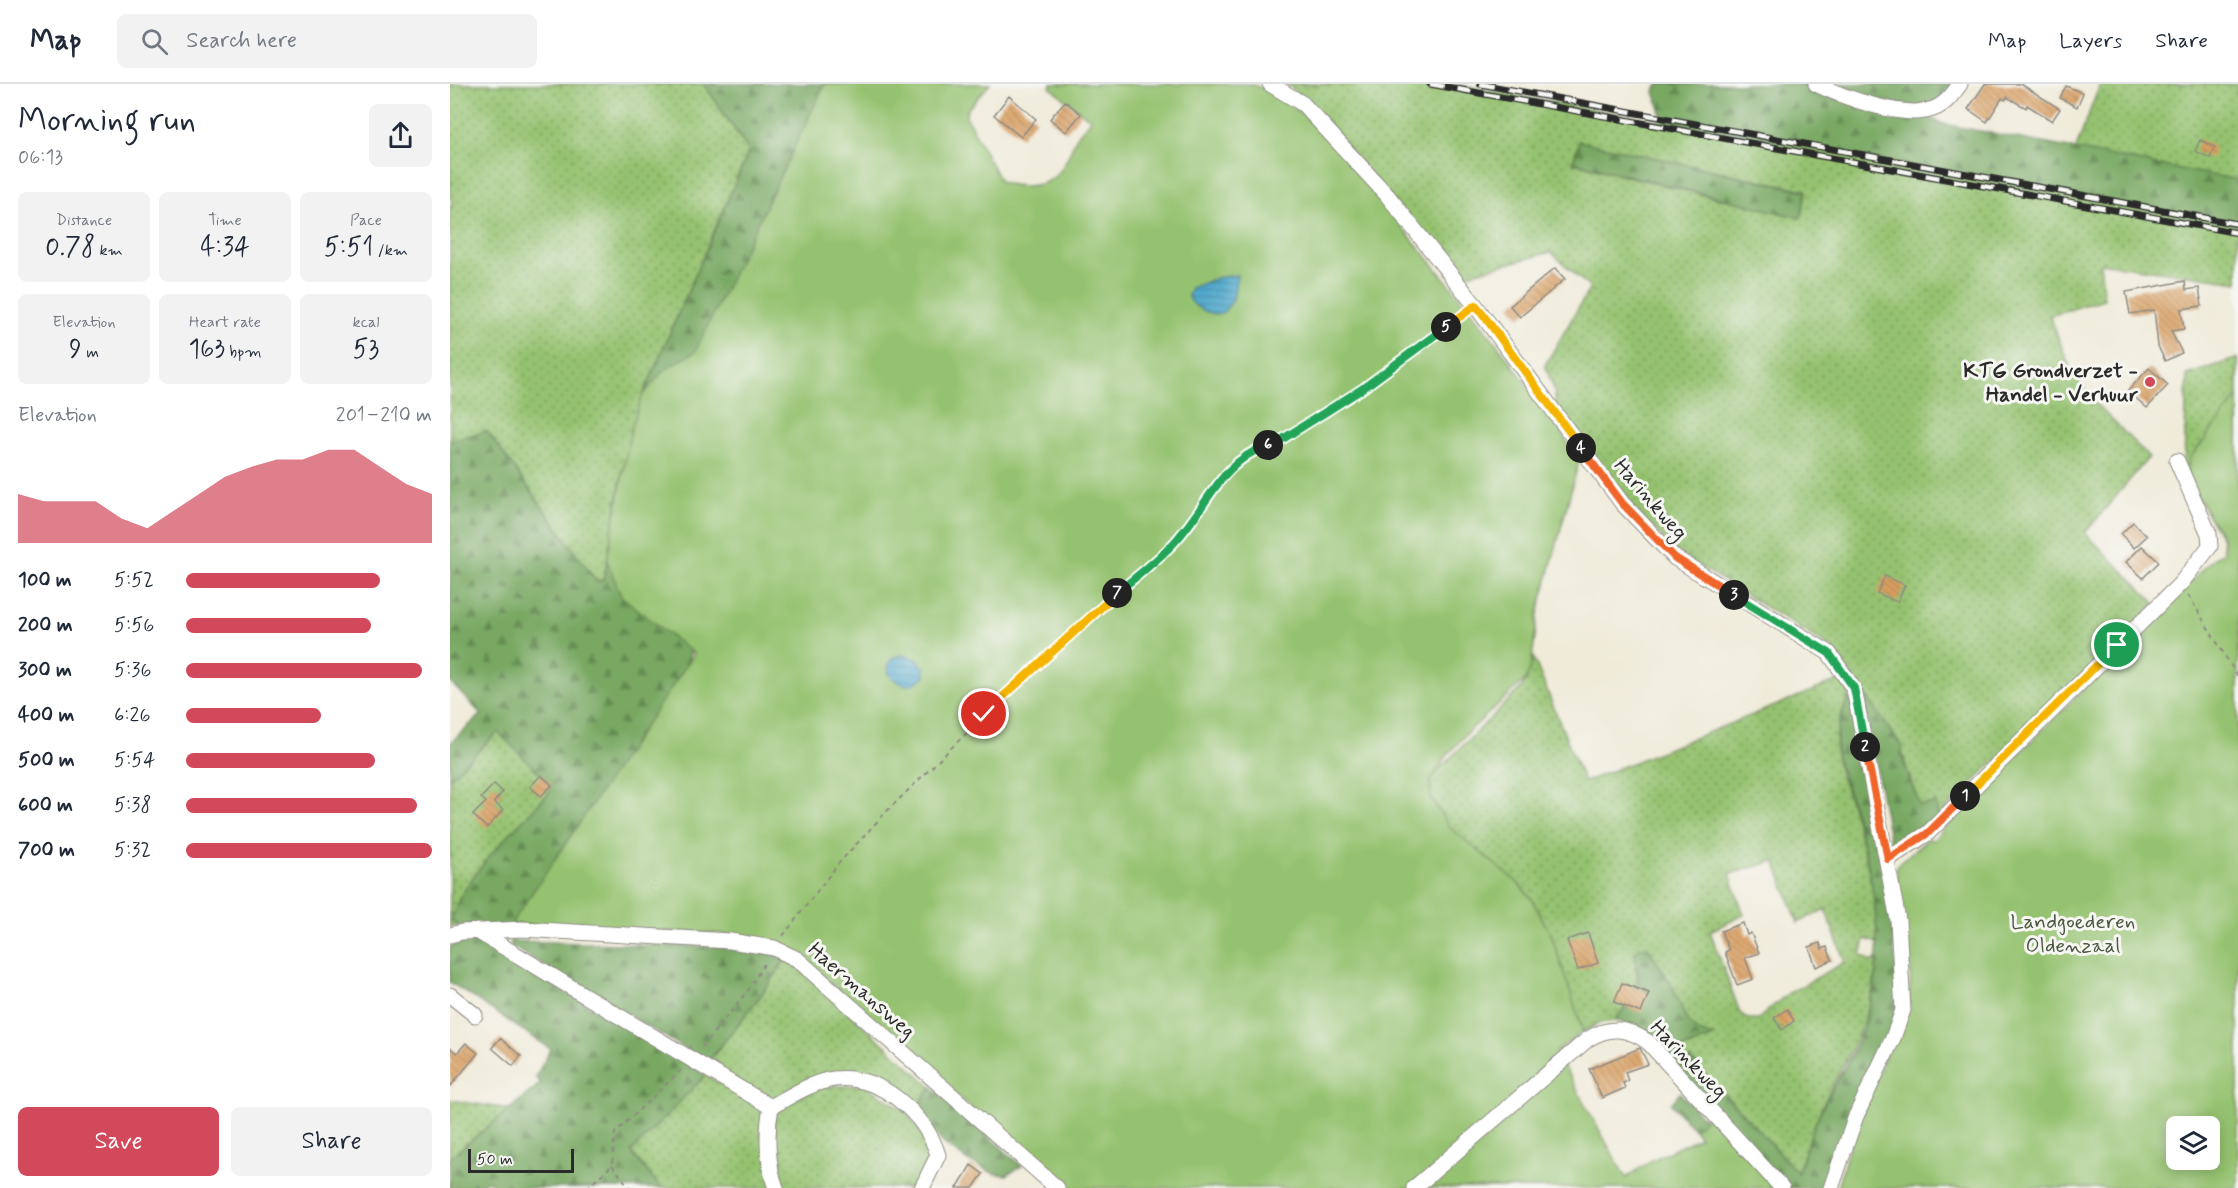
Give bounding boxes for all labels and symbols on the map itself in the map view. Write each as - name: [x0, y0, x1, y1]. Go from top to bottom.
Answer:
- pin: 5: [1431, 312, 1461, 342]
- place label: KTG Grondverzet - Handel - Verhuur: [1963, 357, 2138, 409]
- marker: KTG Grondverzet - Handel - Verhuur: [2143, 375, 2157, 389]
- pin: 6: [1253, 430, 1283, 460]
- pin: 4: [1566, 433, 1596, 463]
- street label: Harinkweg: [1606, 453, 1693, 547]
- pin: 7: [1102, 578, 1132, 608]
- pin: 3: [1719, 580, 1749, 610]
- pin: [2091, 619, 2142, 670]
- pin: [958, 688, 1009, 739]
- pin: 2: [1850, 732, 1880, 762]
- pin: 1: [1950, 781, 1980, 811]
- park label: Landgoederen Oldenzaal: [2011, 908, 2135, 960]
- street label: Haermansweg: [802, 936, 921, 1045]
- street label: Harinkweg: [1643, 1014, 1733, 1106]
- scale bar: [468, 1146, 574, 1174]

